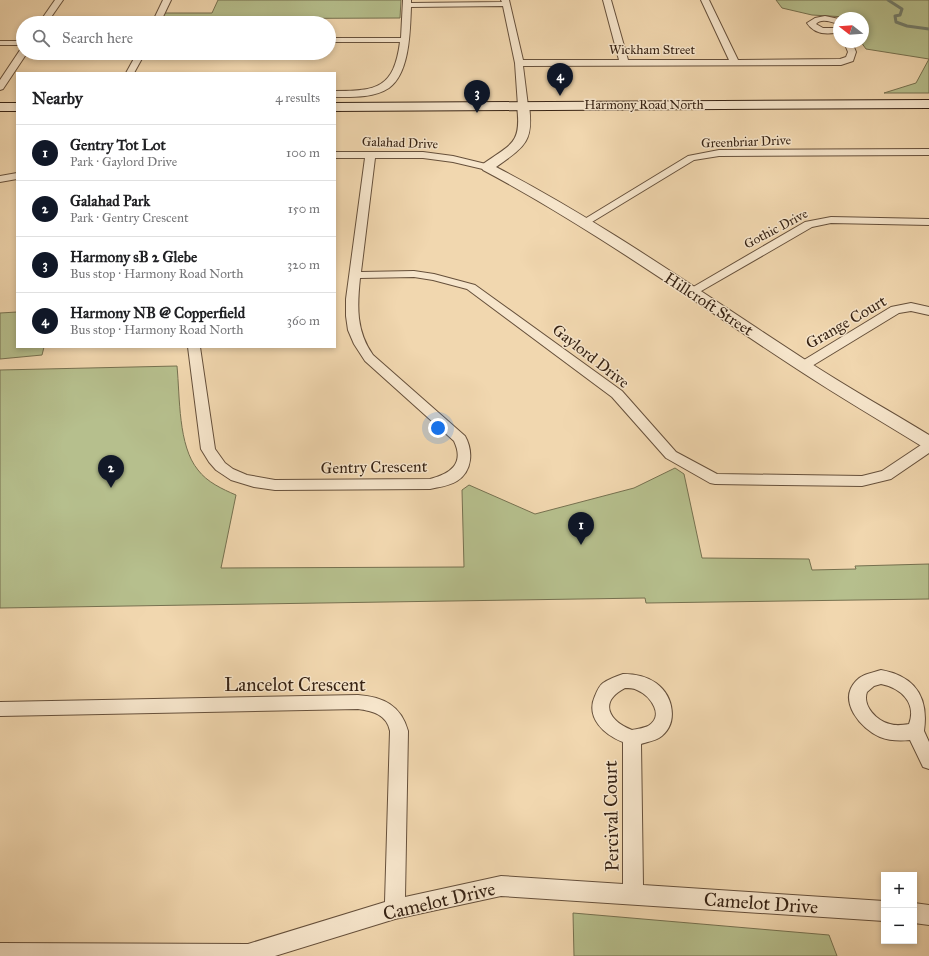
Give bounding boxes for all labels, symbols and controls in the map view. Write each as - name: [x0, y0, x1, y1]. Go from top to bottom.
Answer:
- north arrow: [833, 12, 869, 48]
- search box: [16, 16, 336, 60]
- icon: search: [30, 27, 52, 49]
- text: Search here: [62, 29, 133, 47]
- street label: Wickham Street: [609, 42, 695, 58]
- pin: 4: [547, 63, 573, 96]
- pin: 3: [464, 80, 490, 113]
- text: Nearby: [32, 88, 83, 109]
- text: 4 results: [275, 90, 320, 106]
- street label: Harmony Road North: [584, 97, 704, 113]
- street label: Greenbriar Drive: [701, 132, 792, 152]
- street label: Galahad Drive: [362, 134, 439, 152]
- text: Gentry Tot Lot: [70, 136, 166, 154]
- text: 1: [42, 145, 48, 161]
- text: 100 m: [286, 145, 320, 161]
- text: Park · Gaylord Drive: [70, 154, 177, 170]
- text: Galahad Park: [70, 192, 150, 210]
- text: 2: [42, 201, 48, 217]
- text: 150 m: [288, 201, 320, 217]
- street label: Gothic Drive: [741, 205, 811, 252]
- text: Park · Gentry Crescent: [70, 210, 189, 226]
- text: Harmony sB 2 Glebe: [70, 248, 197, 266]
- text: 3: [42, 257, 48, 273]
- text: 320 m: [287, 257, 320, 273]
- text: Bus stop · Harmony Road North: [70, 266, 243, 282]
- street label: Hillcroft Street: [661, 268, 757, 340]
- street label: Grange Court: [802, 291, 890, 354]
- text: Harmony NB @ Copperfield: [70, 304, 245, 322]
- text: 4: [41, 313, 49, 329]
- text: 360 m: [287, 313, 320, 329]
- street label: Gaylord Drive: [549, 320, 634, 392]
- text: Bus stop · Harmony Road North: [70, 322, 243, 338]
- your location: [428, 418, 448, 438]
- pin: 2: [98, 455, 124, 488]
- street label: Gentry Crescent: [321, 457, 428, 477]
- pin: 1: [568, 512, 594, 545]
- street label: Lancelot Crescent: [224, 673, 366, 696]
- street label: Percival Court: [599, 760, 623, 872]
- map controls: [881, 872, 917, 944]
- button: +: [881, 872, 917, 908]
- street label: Camelot Drive: [381, 877, 497, 925]
- street label: Camelot Drive: [703, 888, 819, 918]
- button: −: [881, 908, 917, 944]

